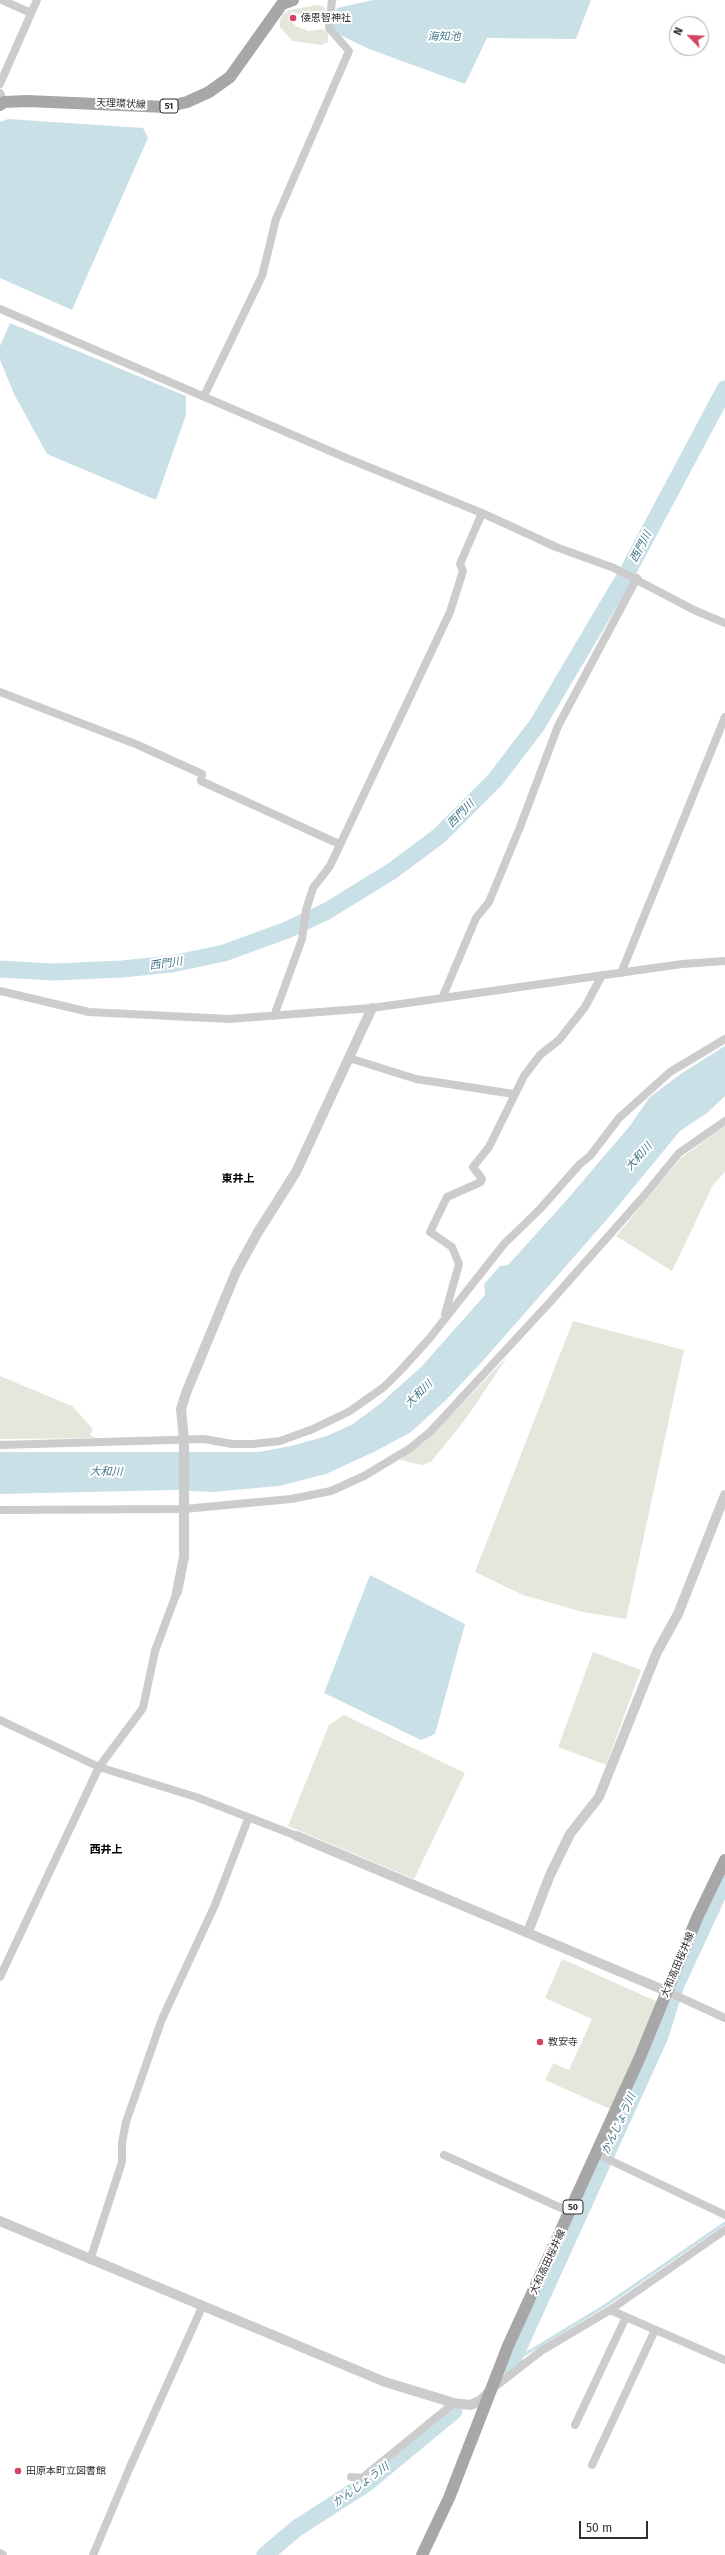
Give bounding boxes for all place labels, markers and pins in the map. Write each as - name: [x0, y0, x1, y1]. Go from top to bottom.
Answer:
- place label: 倭恩智神社: [301, 12, 351, 24]
- marker: 倭恩智神社: [288, 13, 298, 23]
- place label: 教安寺: [548, 2036, 578, 2048]
- marker: 教安寺: [535, 2037, 545, 2047]
- place label: 田原本町立図書館: [26, 2465, 106, 2477]
- marker: 田原本町立図書館: [13, 2466, 23, 2476]

